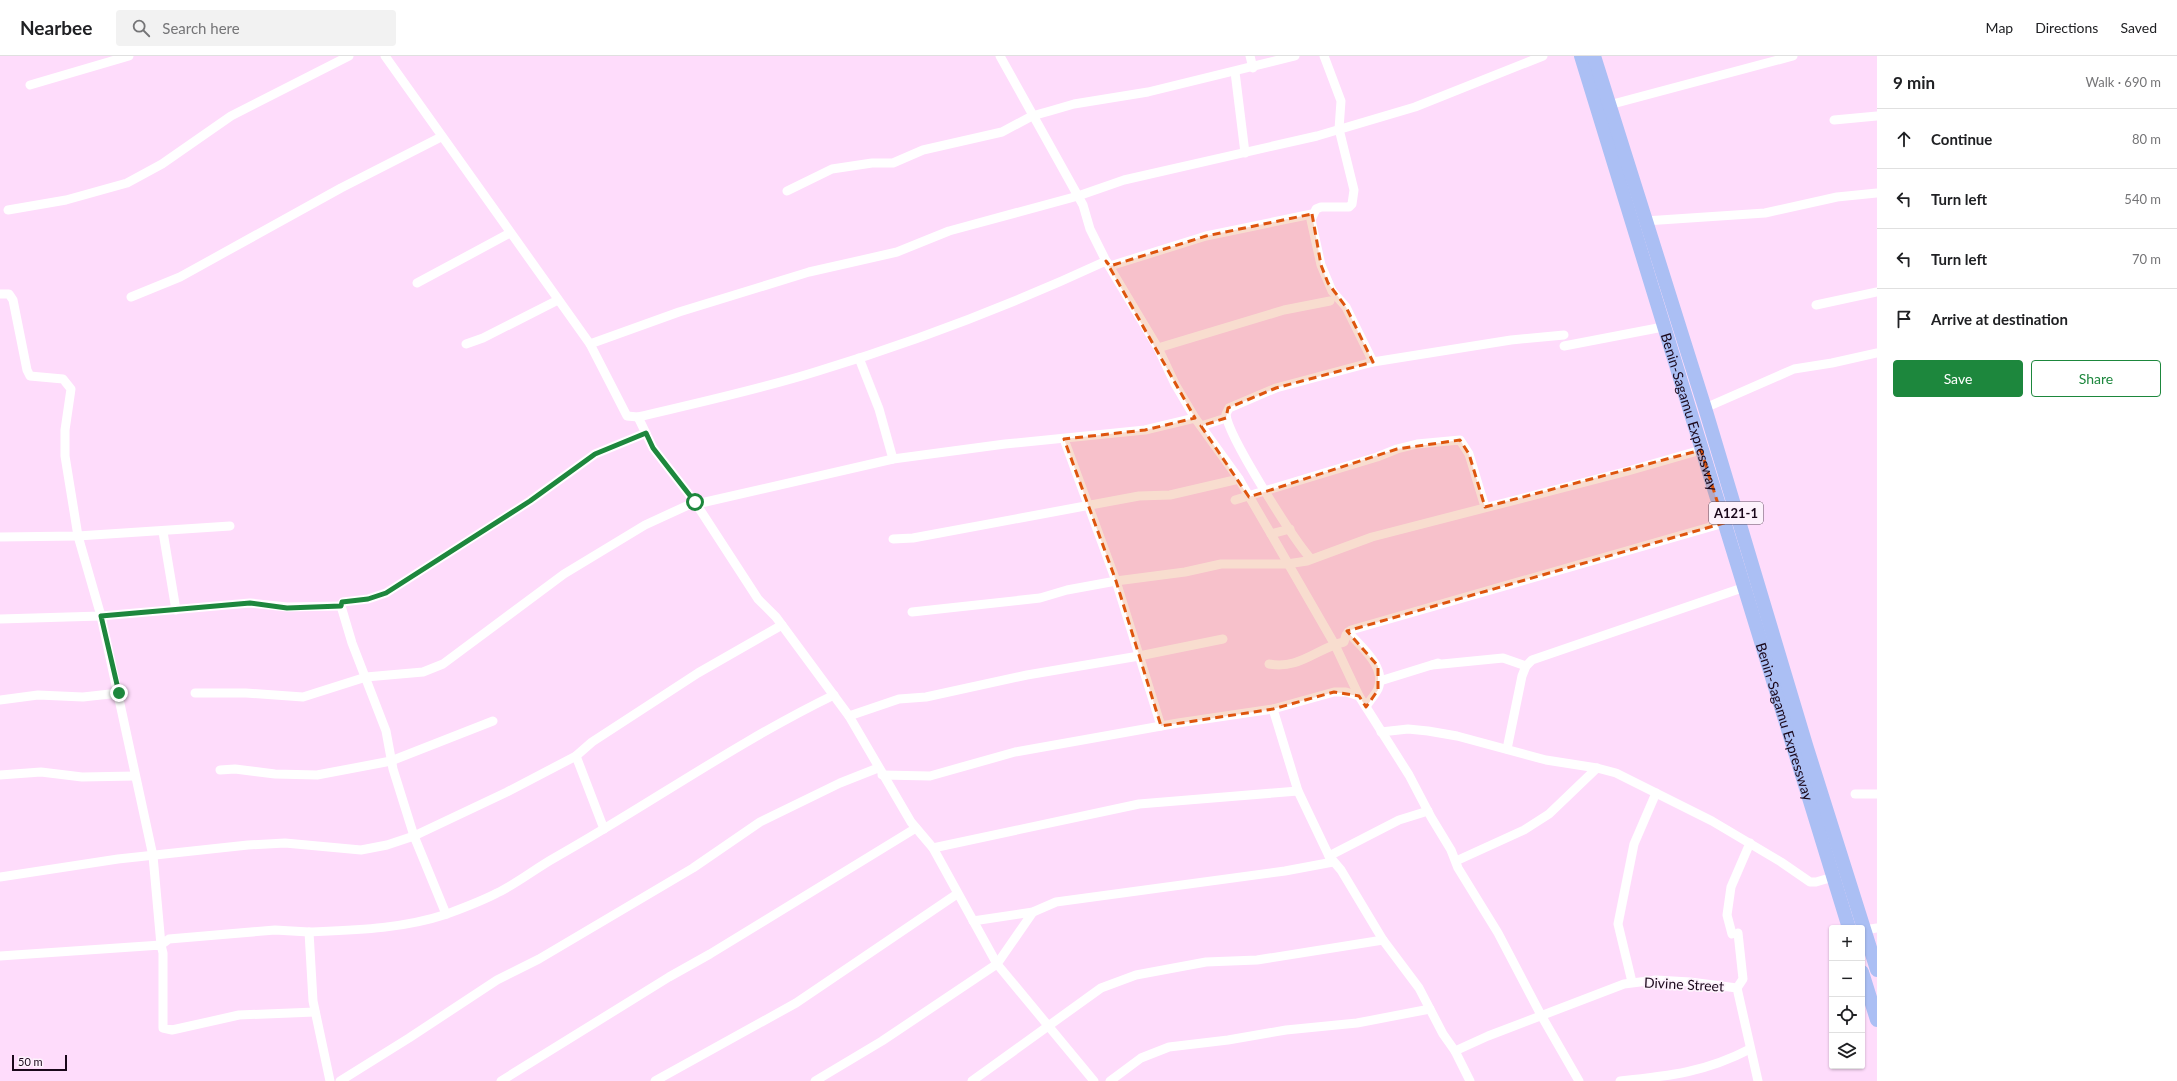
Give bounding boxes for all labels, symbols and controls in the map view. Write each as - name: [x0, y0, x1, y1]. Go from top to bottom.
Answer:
- search box: [116, 10, 396, 46]
- text: Nearbee: [20, 16, 92, 39]
- icon: search: [130, 17, 152, 39]
- text: Search here: [162, 19, 240, 37]
- text: Map: [1986, 19, 2013, 36]
- text: Directions: [2035, 19, 2098, 36]
- text: Saved: [2120, 19, 2157, 36]
- text: 9 min: [1893, 72, 1935, 93]
- text: Walk · 690 m: [2085, 74, 2161, 90]
- icon: ahead: [1893, 128, 1915, 150]
- text: Continue: [1931, 130, 1992, 148]
- text: 80 m: [2132, 131, 2161, 147]
- icon: left: [1893, 188, 1915, 210]
- text: Turn left: [1931, 190, 1987, 208]
- text: 540 m: [2124, 191, 2161, 207]
- icon: left: [1893, 248, 1915, 270]
- text: Turn left: [1931, 250, 1987, 268]
- text: 70 m: [2132, 251, 2161, 267]
- icon: arrive: [1893, 308, 1915, 330]
- text: Arrive at destination: [1931, 310, 2068, 328]
- street label: Benin-Sagamu Expressway: [1658, 331, 1723, 493]
- button: Save: [1893, 360, 2023, 397]
- button: Share: [2031, 360, 2161, 397]
- route start: [686, 493, 704, 511]
- road number: A121-1: [1709, 502, 1763, 524]
- street label: Benin-Sagamu Expressway: [1753, 640, 1818, 803]
- route end: [110, 684, 128, 702]
- map controls: [1829, 925, 1865, 1069]
- button: +: [1829, 925, 1865, 961]
- button: −: [1829, 961, 1865, 997]
- street label: Divine Street: [1644, 973, 1724, 995]
- button: locate: [1829, 997, 1865, 1033]
- button: layers: [1829, 1033, 1865, 1069]
- scale bar: [12, 1053, 67, 1072]
- text: 50 m: [18, 1055, 43, 1068]

